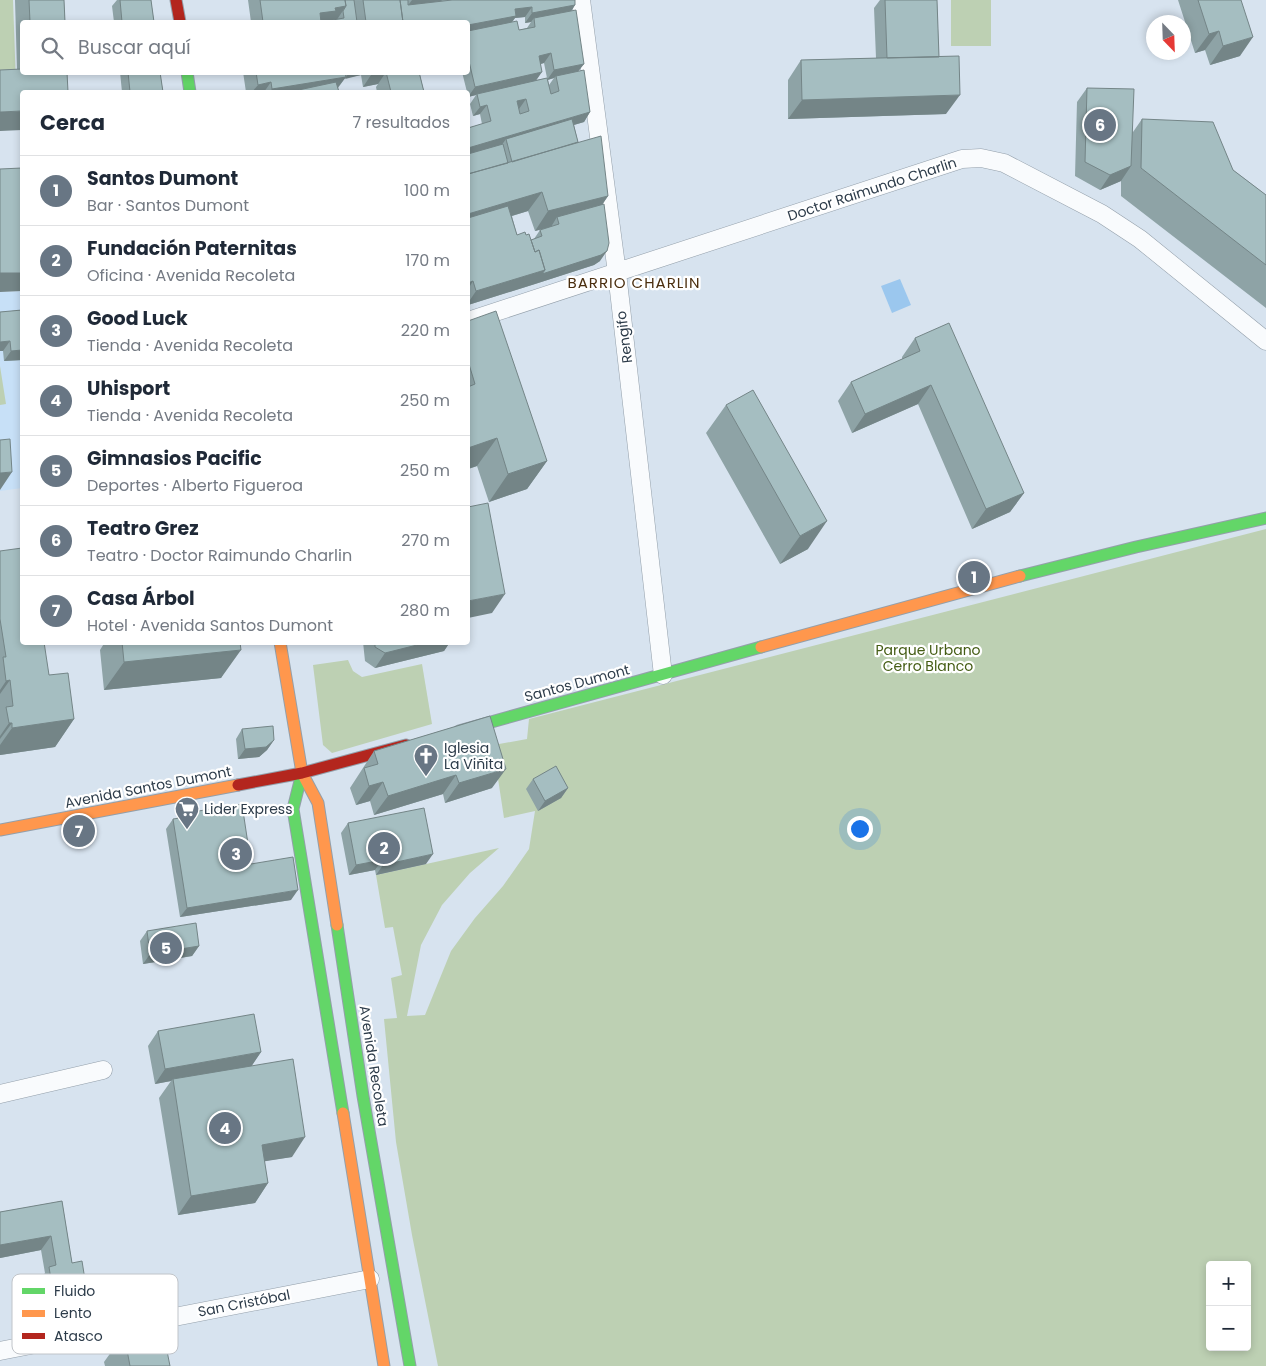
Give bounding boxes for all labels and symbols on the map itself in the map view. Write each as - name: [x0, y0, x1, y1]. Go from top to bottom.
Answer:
- north arrow: [1146, 15, 1191, 60]
- pin: 6: [1084, 106, 1116, 144]
- street label: Doctor Raimundo Charlin: [785, 152, 959, 226]
- district label: BARRIO CHARLIN: [568, 272, 700, 293]
- street label: Rengifo: [611, 310, 637, 364]
- pin: 1: [958, 558, 990, 596]
- park label: Parque Urbano Cerro Blanco: [875, 640, 981, 676]
- street label: Santos Dumont: [522, 659, 632, 707]
- place label: Iglesia La Viñita: [444, 738, 503, 774]
- church icon: Iglesia La Viñita: [413, 743, 439, 777]
- street label: Avenida Santos Dumont: [63, 761, 233, 813]
- supermarket icon: Lider Express: [174, 796, 200, 830]
- place label: Lider Express: [204, 799, 292, 819]
- pin: 7: [63, 812, 95, 850]
- your location: [847, 816, 873, 842]
- pin: 2: [368, 829, 400, 867]
- pin: 3: [220, 835, 252, 873]
- pin: 5: [150, 929, 182, 967]
- street label: Avenida Recoleta: [355, 1004, 393, 1128]
- pin: 4: [209, 1109, 241, 1147]
- legend: [12, 1274, 178, 1354]
- text: Fluido: [54, 1281, 95, 1301]
- street label: San Cristóbal: [196, 1284, 292, 1322]
- text: Lento: [54, 1303, 92, 1323]
- text: Atasco: [54, 1326, 103, 1346]

